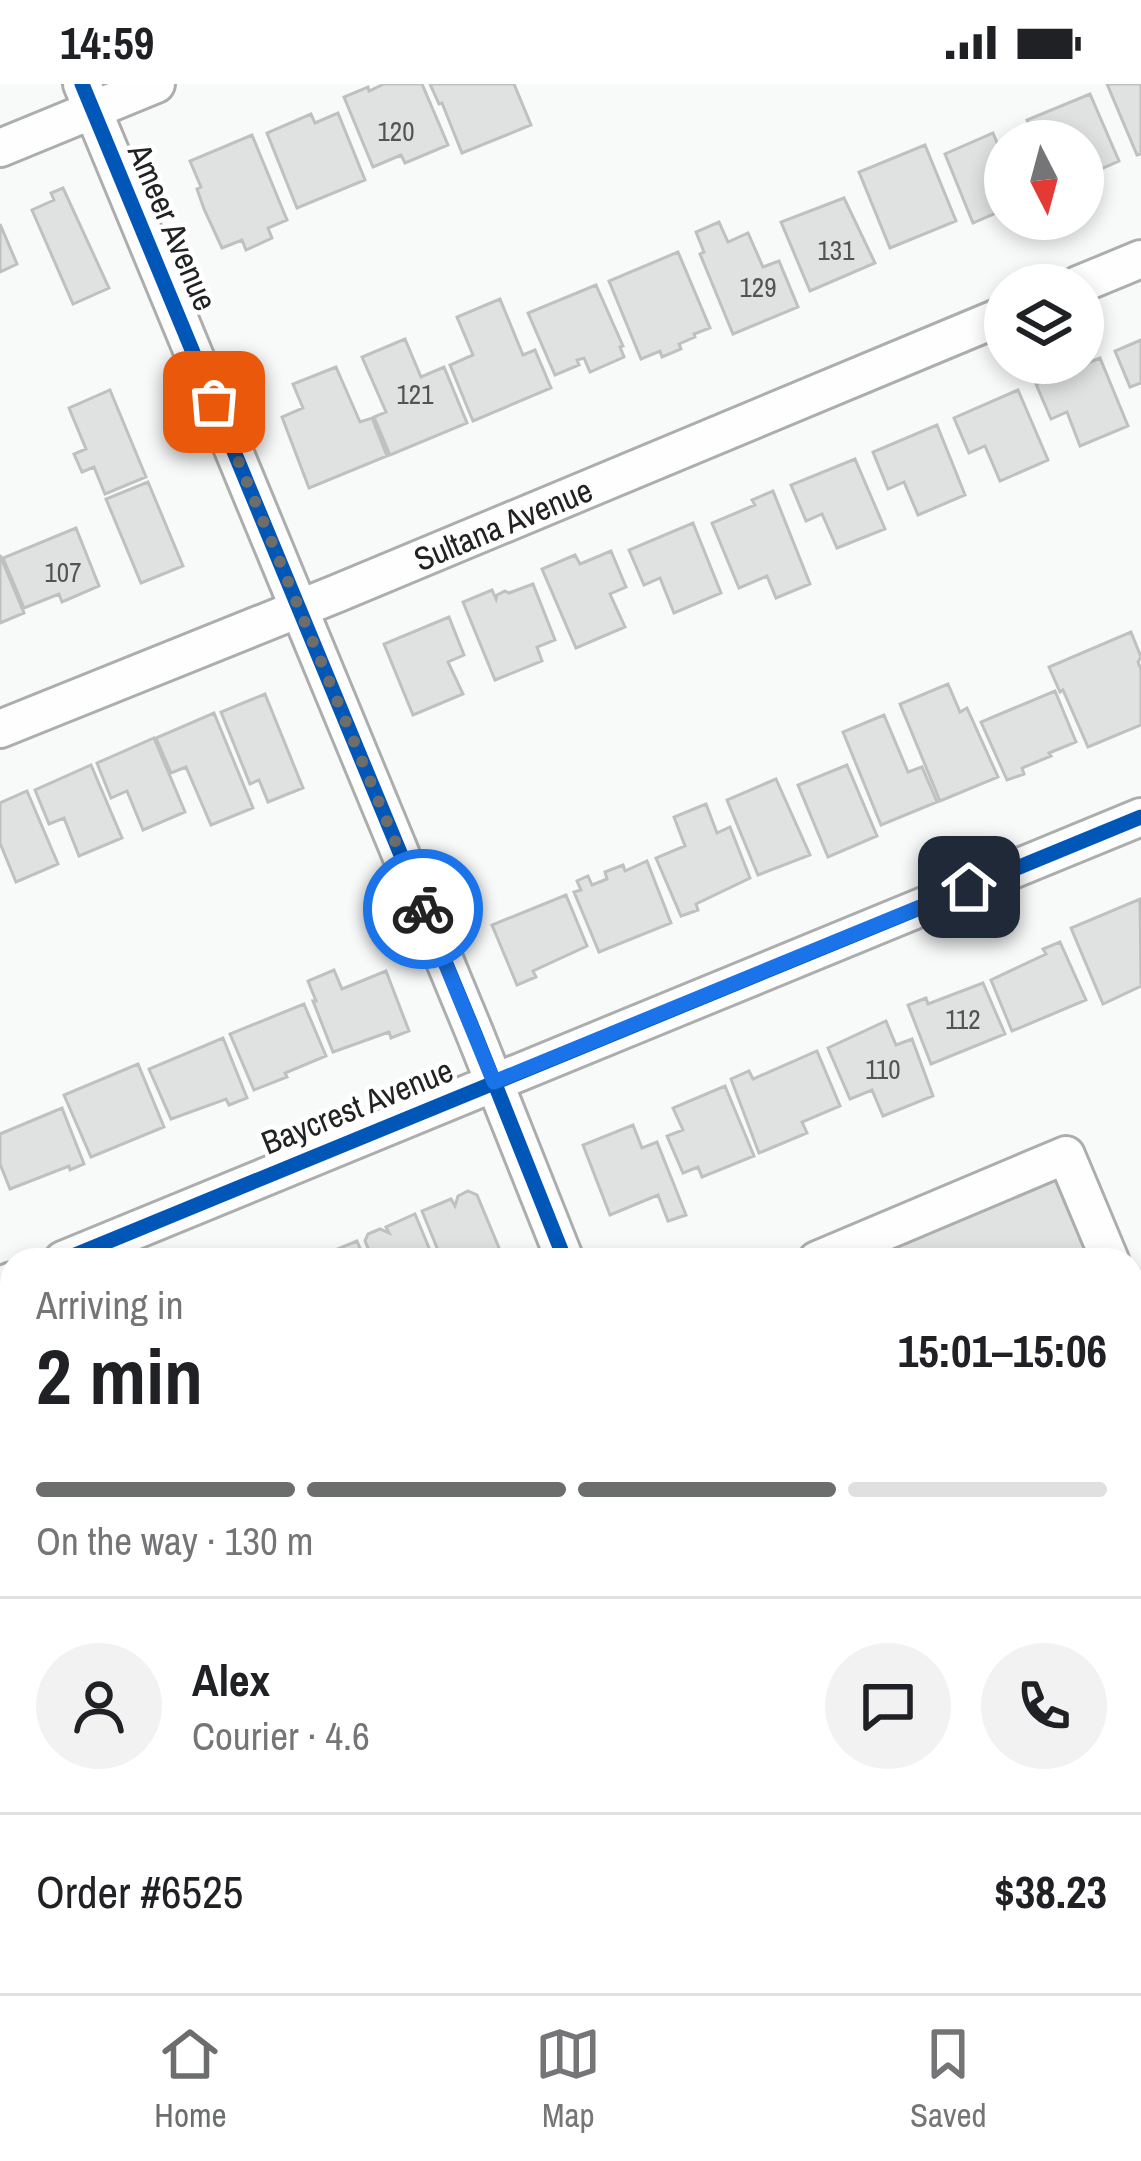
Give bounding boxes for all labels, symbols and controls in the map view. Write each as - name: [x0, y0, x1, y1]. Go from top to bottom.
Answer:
- text: 14:59: [60, 12, 154, 73]
- house number: 120: [378, 113, 414, 149]
- north arrow: [984, 120, 1104, 240]
- map controls: [984, 120, 1104, 384]
- street label: Ameer Avenue: [118, 136, 228, 317]
- house number: 131: [818, 232, 855, 268]
- button: layers: [984, 264, 1104, 384]
- house number: 129: [740, 269, 776, 305]
- pin: [163, 351, 265, 453]
- icon: bag: [181, 369, 247, 435]
- house number: 121: [397, 376, 434, 412]
- street label: Sultana Avenue: [407, 468, 599, 581]
- house number: 107: [45, 554, 81, 590]
- pin: [918, 836, 1020, 938]
- courier: [363, 849, 483, 969]
- icon: home: [936, 854, 1002, 920]
- icon: bike: [390, 876, 456, 942]
- house number: 112: [945, 1001, 981, 1037]
- street label: Baycrest Avenue: [255, 1048, 459, 1164]
- house number: 110: [865, 1051, 901, 1087]
- text: Arriving in: [36, 1279, 184, 1331]
- text: 15:01–15:06: [898, 1320, 1107, 1381]
- text: 2 min: [36, 1323, 203, 1428]
- text: On the way · 130 m: [36, 1515, 313, 1567]
- button: person: [36, 1643, 162, 1769]
- button: chat: [825, 1643, 951, 1769]
- button: phone: [981, 1643, 1107, 1769]
- text: Alex: [192, 1649, 270, 1710]
- text: Courier · 4.6: [192, 1710, 370, 1762]
- text: Order #6525: [36, 1861, 243, 1922]
- text: $38.23: [994, 1861, 1107, 1922]
- tab: Home: [154, 2021, 227, 2137]
- tab: Map: [535, 2021, 601, 2137]
- tab: Saved: [910, 2021, 987, 2137]

